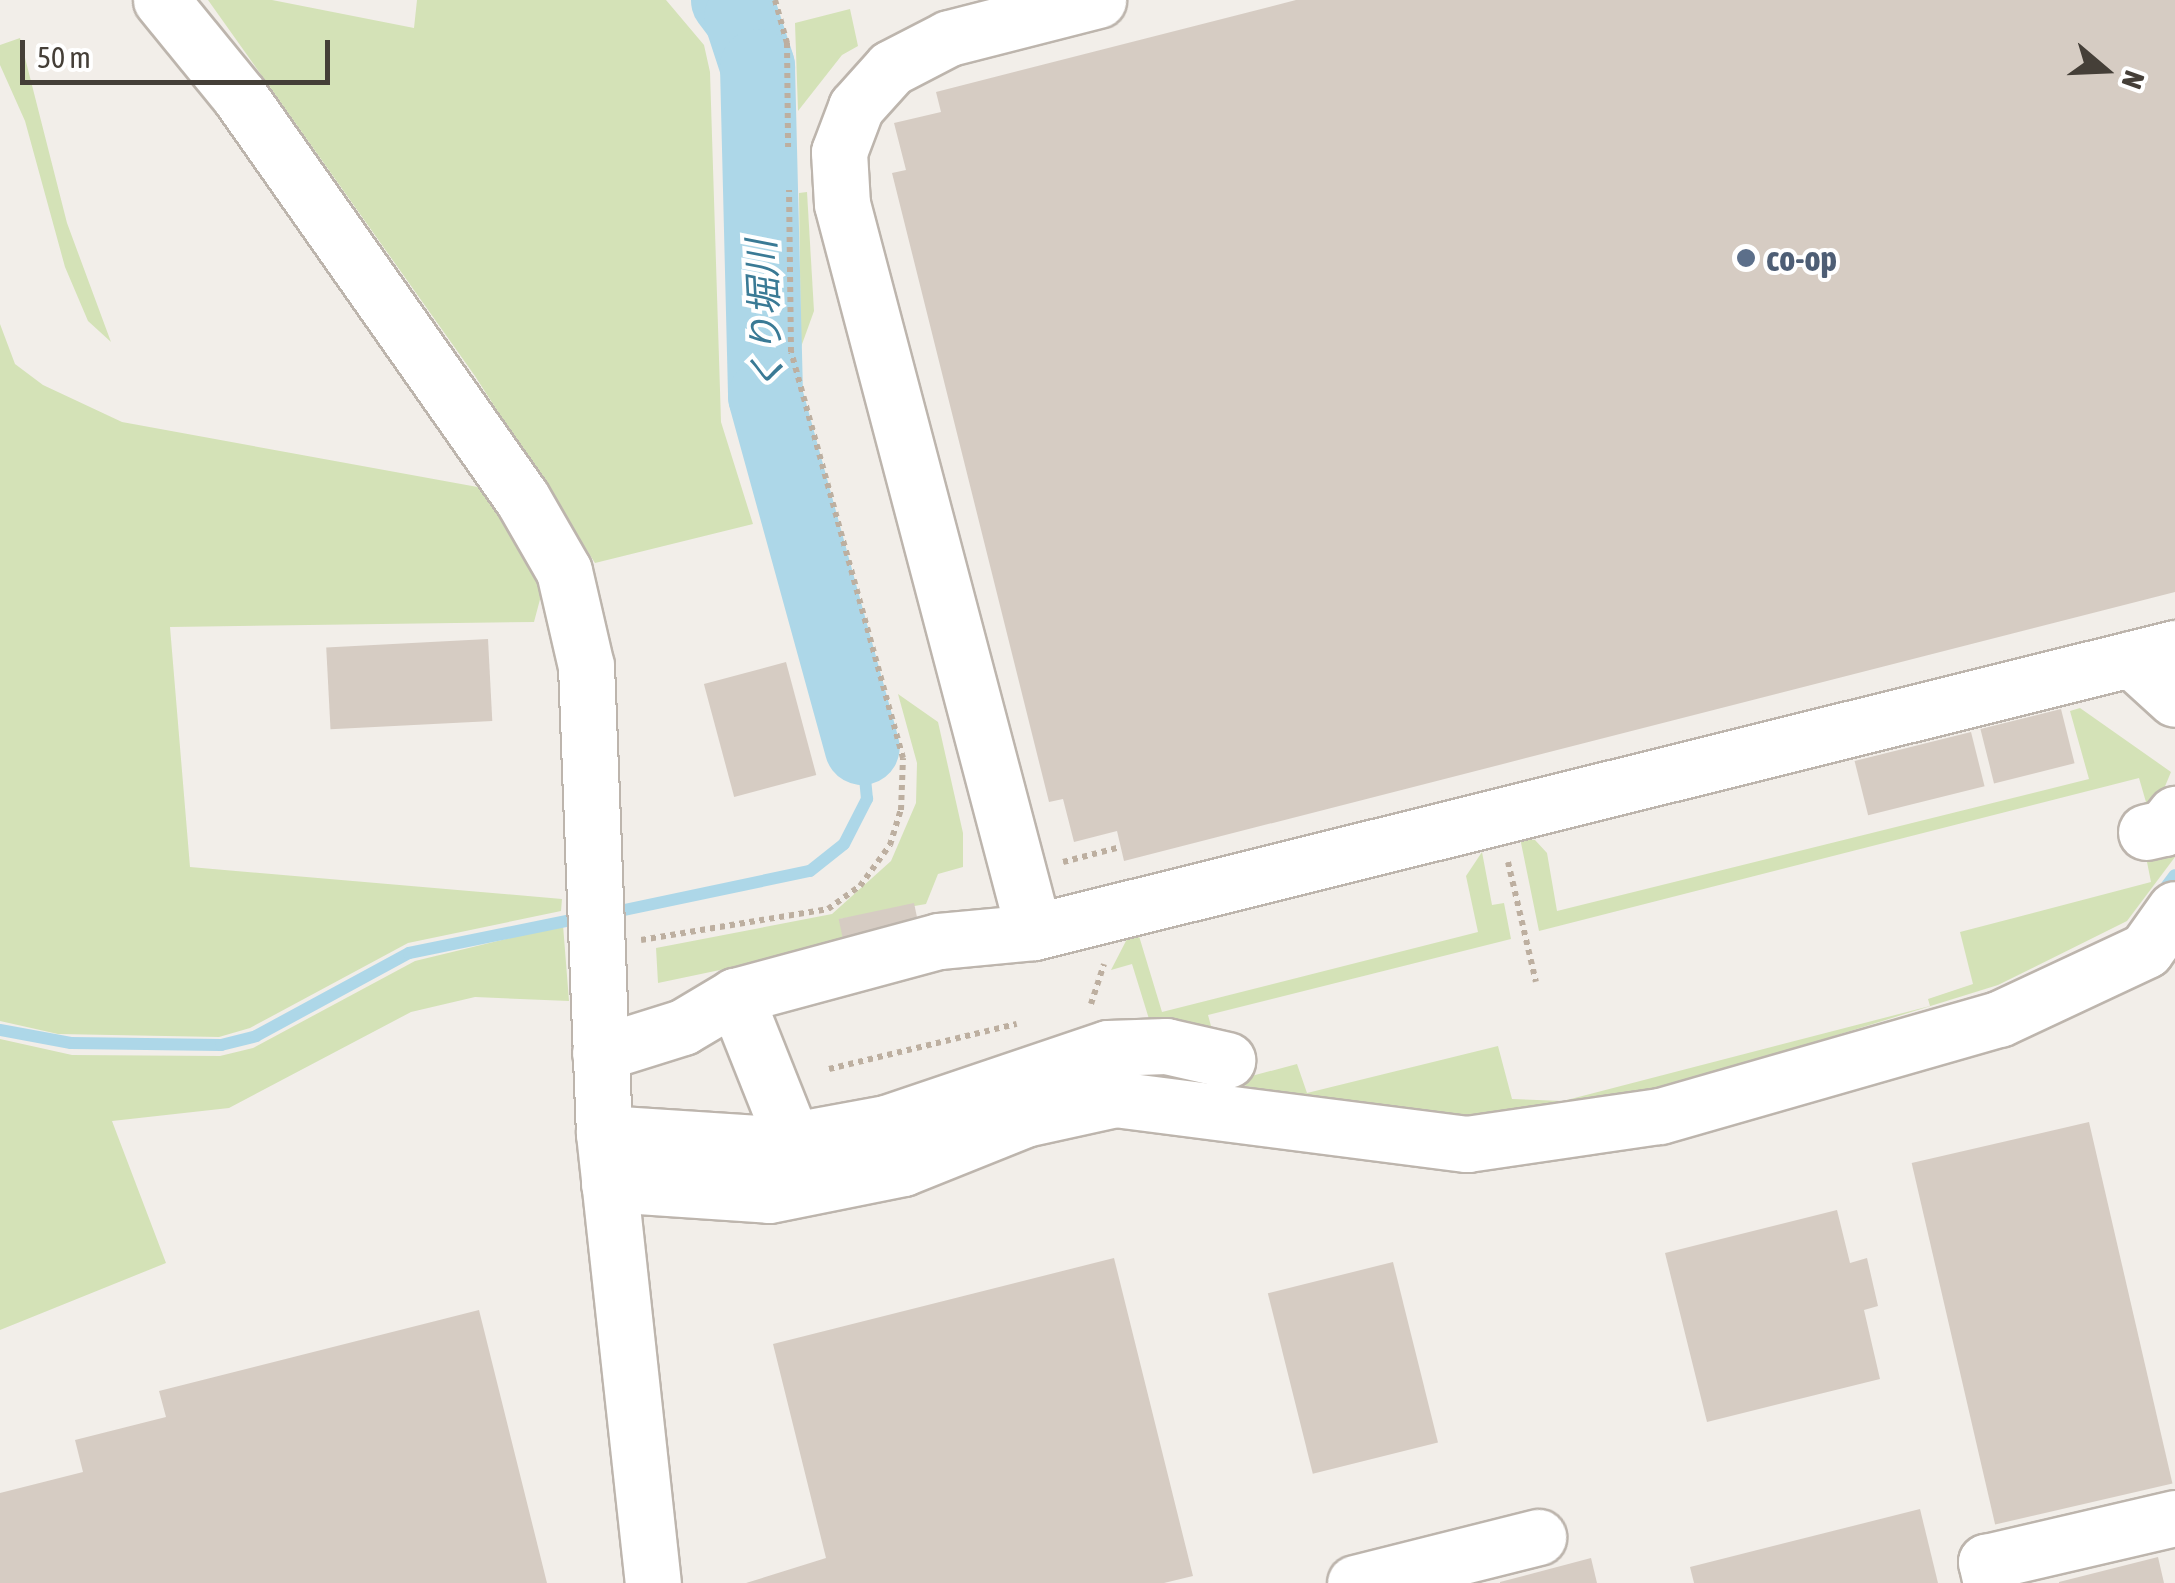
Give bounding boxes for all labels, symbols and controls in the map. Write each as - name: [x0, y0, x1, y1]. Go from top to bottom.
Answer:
- scale bar: [25, 20, 335, 82]
- north arrow: [2055, 20, 2155, 120]
- text: 50 m: [37, 40, 91, 74]
- text: N: [2116, 67, 2151, 93]
- place label: co-op: [1766, 237, 1837, 279]
- water label: くり堀川: [738, 239, 792, 393]
- marker: co-op: [1735, 247, 1757, 269]

